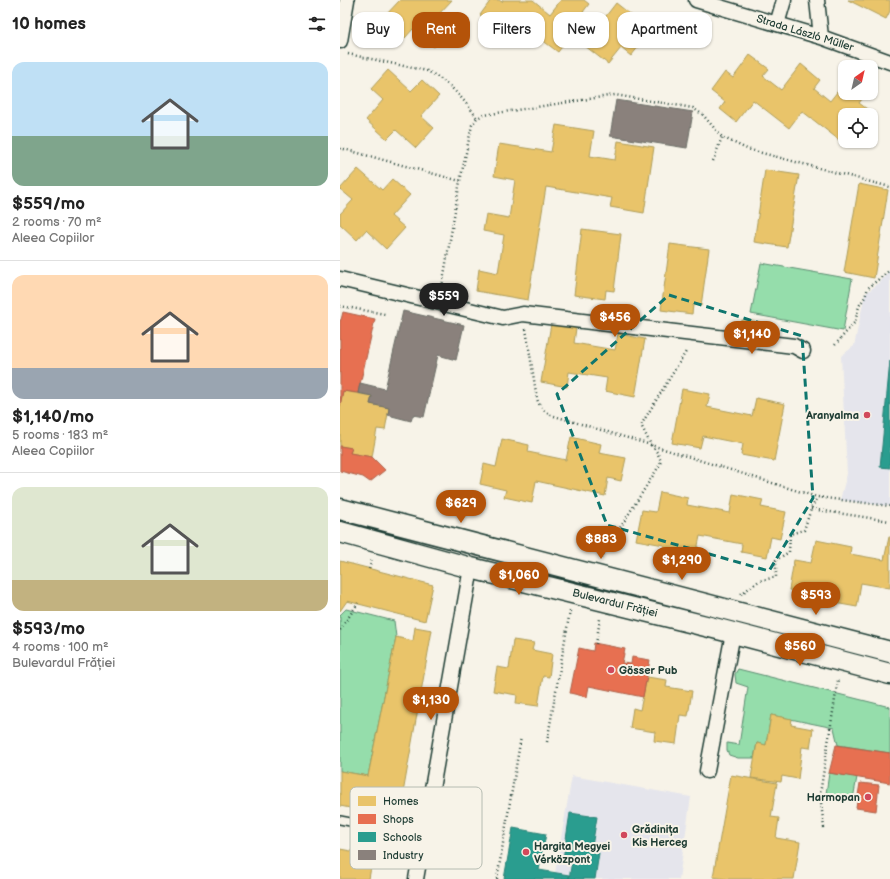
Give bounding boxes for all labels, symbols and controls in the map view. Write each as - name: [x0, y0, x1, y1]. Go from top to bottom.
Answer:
- chip: Buy: [352, 12, 404, 48]
- chip: Rent: [412, 12, 470, 48]
- chip: Filters: [478, 12, 545, 48]
- chip: New: [553, 12, 609, 48]
- chip: Apartment: [617, 12, 712, 48]
- street label: Strada László Müller: [755, 12, 856, 54]
- icon: filters: [306, 13, 328, 35]
- text: 10 homes: [12, 14, 86, 34]
- north arrow: [838, 60, 878, 100]
- map controls: [838, 60, 878, 148]
- icon: home: [134, 88, 206, 160]
- button: locate: [838, 108, 878, 148]
- text: $559/mo: [12, 194, 85, 214]
- text: 2 rooms · 70 m²: [12, 214, 102, 230]
- text: Aleea Copiilor: [12, 230, 94, 246]
- pin: $559: [420, 283, 468, 317]
- text: $559: [428, 288, 460, 304]
- icon: home: [134, 301, 206, 373]
- pin: $456: [591, 304, 639, 338]
- text: $456: [599, 309, 631, 325]
- pin: $1,140: [719, 321, 785, 355]
- text: $1,140: [733, 326, 771, 342]
- text: $1,140/mo: [12, 407, 94, 427]
- place label: Aranyalma: [805, 409, 859, 422]
- marker: Aranyalma: [862, 410, 872, 420]
- text: 5 rooms · 183 m²: [12, 427, 108, 443]
- text: Aleea Copiilor: [12, 443, 94, 459]
- pin: $629: [437, 490, 485, 524]
- text: $629: [445, 495, 477, 511]
- icon: home: [134, 513, 206, 585]
- pin: $883: [577, 526, 625, 560]
- text: $883: [585, 531, 617, 547]
- pin: $1,290: [649, 547, 715, 581]
- text: $1,290: [662, 552, 702, 568]
- pin: $1,060: [486, 562, 552, 596]
- text: $1,060: [498, 567, 540, 583]
- pin: $593: [792, 582, 840, 616]
- street label: Bulevardul Frăției: [571, 586, 659, 620]
- text: $593: [800, 587, 832, 603]
- text: $593/mo: [12, 619, 85, 639]
- pin: $560: [776, 633, 824, 667]
- text: $560: [784, 638, 816, 654]
- text: 4 rooms · 100 m²: [12, 639, 109, 655]
- text: Bulevardul Frăției: [12, 655, 115, 671]
- place label: Gösser Pub: [619, 664, 678, 677]
- marker: Gösser Pub: [606, 665, 616, 675]
- pin: $1,130: [398, 687, 464, 721]
- text: $1,130: [412, 692, 450, 708]
- legend: [350, 787, 482, 869]
- place label: Harmopan: [807, 791, 860, 804]
- marker: Harmopan: [863, 792, 873, 802]
- text: Homes: [383, 795, 419, 808]
- text: Shops: [383, 813, 414, 826]
- place label: Grădinița Kis Herceg: [632, 823, 688, 849]
- marker: Grădinița Kis Herceg: [619, 830, 629, 840]
- text: Schools: [383, 831, 423, 844]
- place label: Hargita Megyei Vérközpont: [534, 840, 611, 866]
- marker: Hargita Megyei Vérközpont: [521, 847, 531, 857]
- text: Industry: [383, 849, 423, 862]

